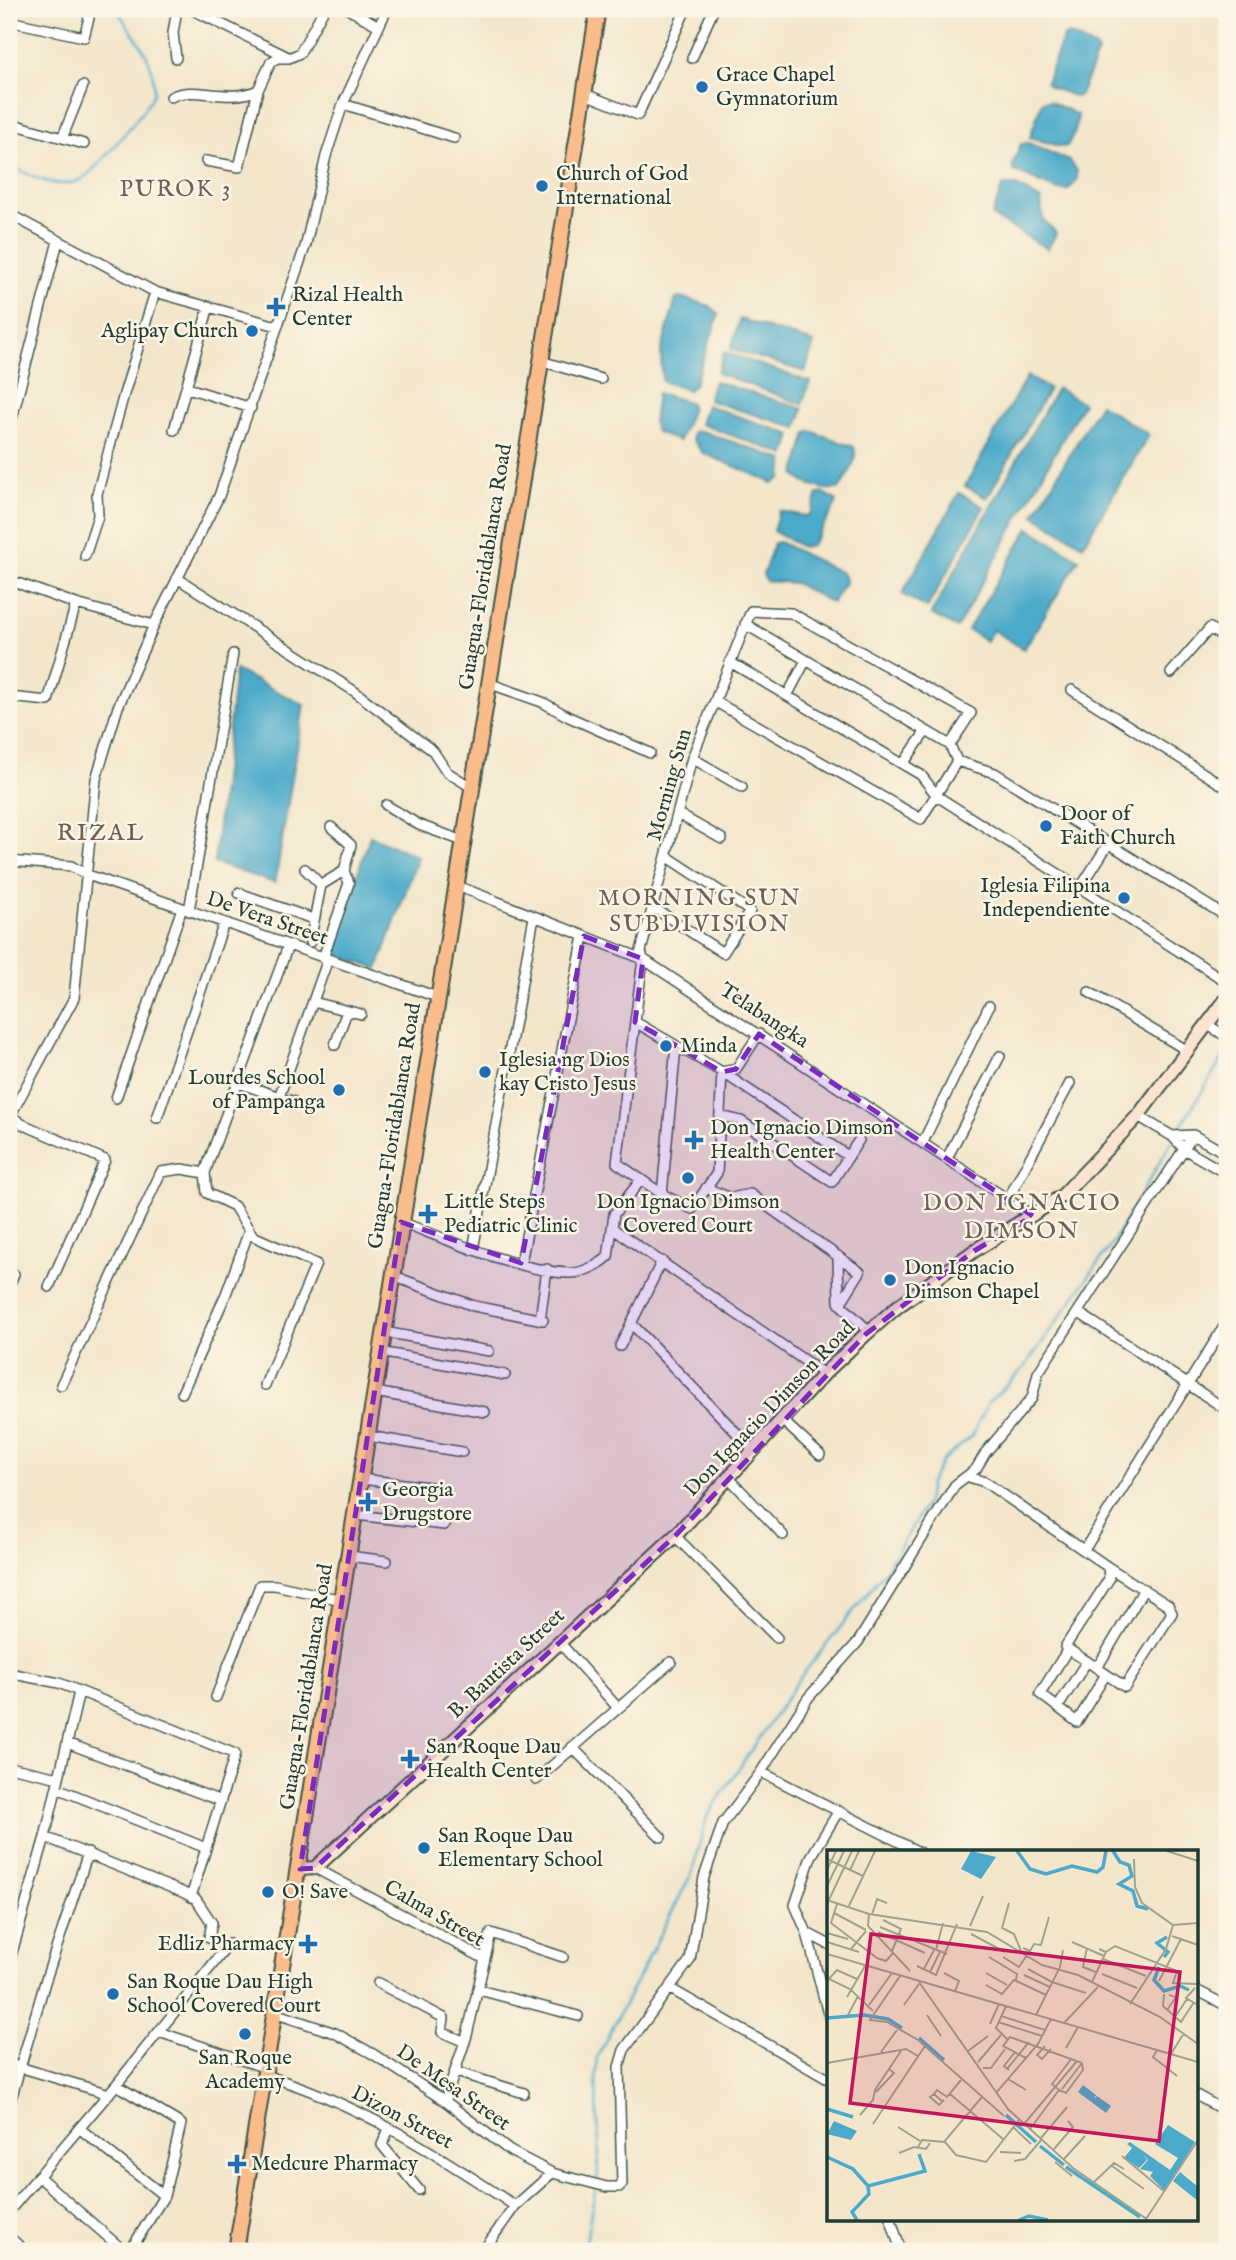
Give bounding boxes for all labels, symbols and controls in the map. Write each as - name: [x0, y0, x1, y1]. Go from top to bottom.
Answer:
- place label: Grace Chapel Gymnatorium: [716, 62, 838, 113]
- marker: Grace Chapel Gymnatorium: [694, 79, 710, 95]
- place label: Church of God International: [556, 161, 689, 212]
- district label: PUROK 3: [120, 175, 232, 204]
- marker: Church of God International: [534, 178, 550, 194]
- place label: Rizal Health Center: [292, 282, 403, 333]
- marker: Rizal Health Center: [266, 297, 286, 317]
- place label: Aglipay Church: [100, 318, 238, 345]
- marker: Aglipay Church: [244, 323, 260, 339]
- street label: Guagua-Floridablanca Road: [453, 441, 519, 692]
- street label: Morning Sun: [641, 726, 699, 844]
- place label: Door of Faith Church: [1060, 801, 1175, 852]
- district label: RIZAL: [57, 818, 145, 849]
- marker: Door of Faith Church: [1038, 818, 1054, 834]
- place label: Iglesia Filipina Independiente: [980, 873, 1111, 924]
- district label: MORNING SUN SUBDIVISION: [598, 884, 802, 939]
- street label: De Vera Street: [203, 886, 331, 952]
- marker: Iglesia Filipina Independiente: [1116, 890, 1132, 906]
- street label: Telabangka: [714, 977, 815, 1055]
- street label: Guagua-Floridablanca Road: [362, 1000, 428, 1251]
- place label: Minda: [680, 1033, 738, 1060]
- marker: Minda: [658, 1038, 674, 1054]
- place label: Iglesia ng Dios kay Cristo Jesus: [499, 1047, 636, 1098]
- marker: Iglesia ng Dios kay Cristo Jesus: [477, 1064, 493, 1080]
- place label: Lourdes School of Pampanga: [188, 1065, 326, 1116]
- marker: Lourdes School of Pampanga: [331, 1082, 347, 1098]
- place label: Don Ignacio Dimson Health Center: [710, 1115, 894, 1166]
- marker: Don Ignacio Dimson Health Center: [684, 1130, 704, 1150]
- marker: Don Ignacio Dimson Covered Court: [680, 1170, 696, 1186]
- district label: DON IGNACIO DIMSON: [922, 1188, 1122, 1247]
- place label: Little Steps Pediatric Clinic: [444, 1189, 578, 1240]
- place label: Don Ignacio Dimson Covered Court: [596, 1189, 780, 1240]
- marker: Little Steps Pediatric Clinic: [418, 1204, 438, 1224]
- place label: Don Ignacio Dimson Chapel: [904, 1255, 1039, 1306]
- marker: Don Ignacio Dimson Chapel: [882, 1272, 898, 1288]
- street label: Don Ignacio Dimson Road: [678, 1314, 862, 1503]
- place label: Georgia Drugstore: [382, 1477, 472, 1528]
- marker: Georgia Drugstore: [360, 1494, 376, 1510]
- street label: Guagua-Floridablanca Road: [274, 1561, 340, 1812]
- street label: B. Bautista Street: [443, 1603, 571, 1725]
- place label: San Roque Dau Health Center: [426, 1734, 561, 1785]
- marker: San Roque Dau Health Center: [400, 1749, 420, 1769]
- place label: San Roque Dau Elementary School: [438, 1823, 603, 1874]
- marker: San Roque Dau Elementary School: [416, 1840, 432, 1856]
- inset map: [827, 1850, 1198, 2222]
- street label: Calma Street: [379, 1874, 489, 1954]
- place label: O! Save: [282, 1879, 349, 1906]
- marker: O! Save: [260, 1884, 276, 1900]
- place label: Edliz Pharmacy: [158, 1931, 295, 1958]
- marker: Edliz Pharmacy: [300, 1936, 316, 1952]
- place label: San Roque Dau High School Covered Court: [127, 1969, 321, 2020]
- marker: San Roque Dau High School Covered Court: [105, 1986, 121, 2002]
- marker: San Roque Academy: [237, 2026, 253, 2042]
- street label: De Mesa Street: [391, 2039, 515, 2137]
- place label: San Roque Academy: [198, 2045, 292, 2096]
- street label: Dizon Street: [346, 2080, 458, 2156]
- place label: Medcure Pharmacy: [251, 2151, 419, 2178]
- marker: Medcure Pharmacy: [229, 2156, 245, 2172]

